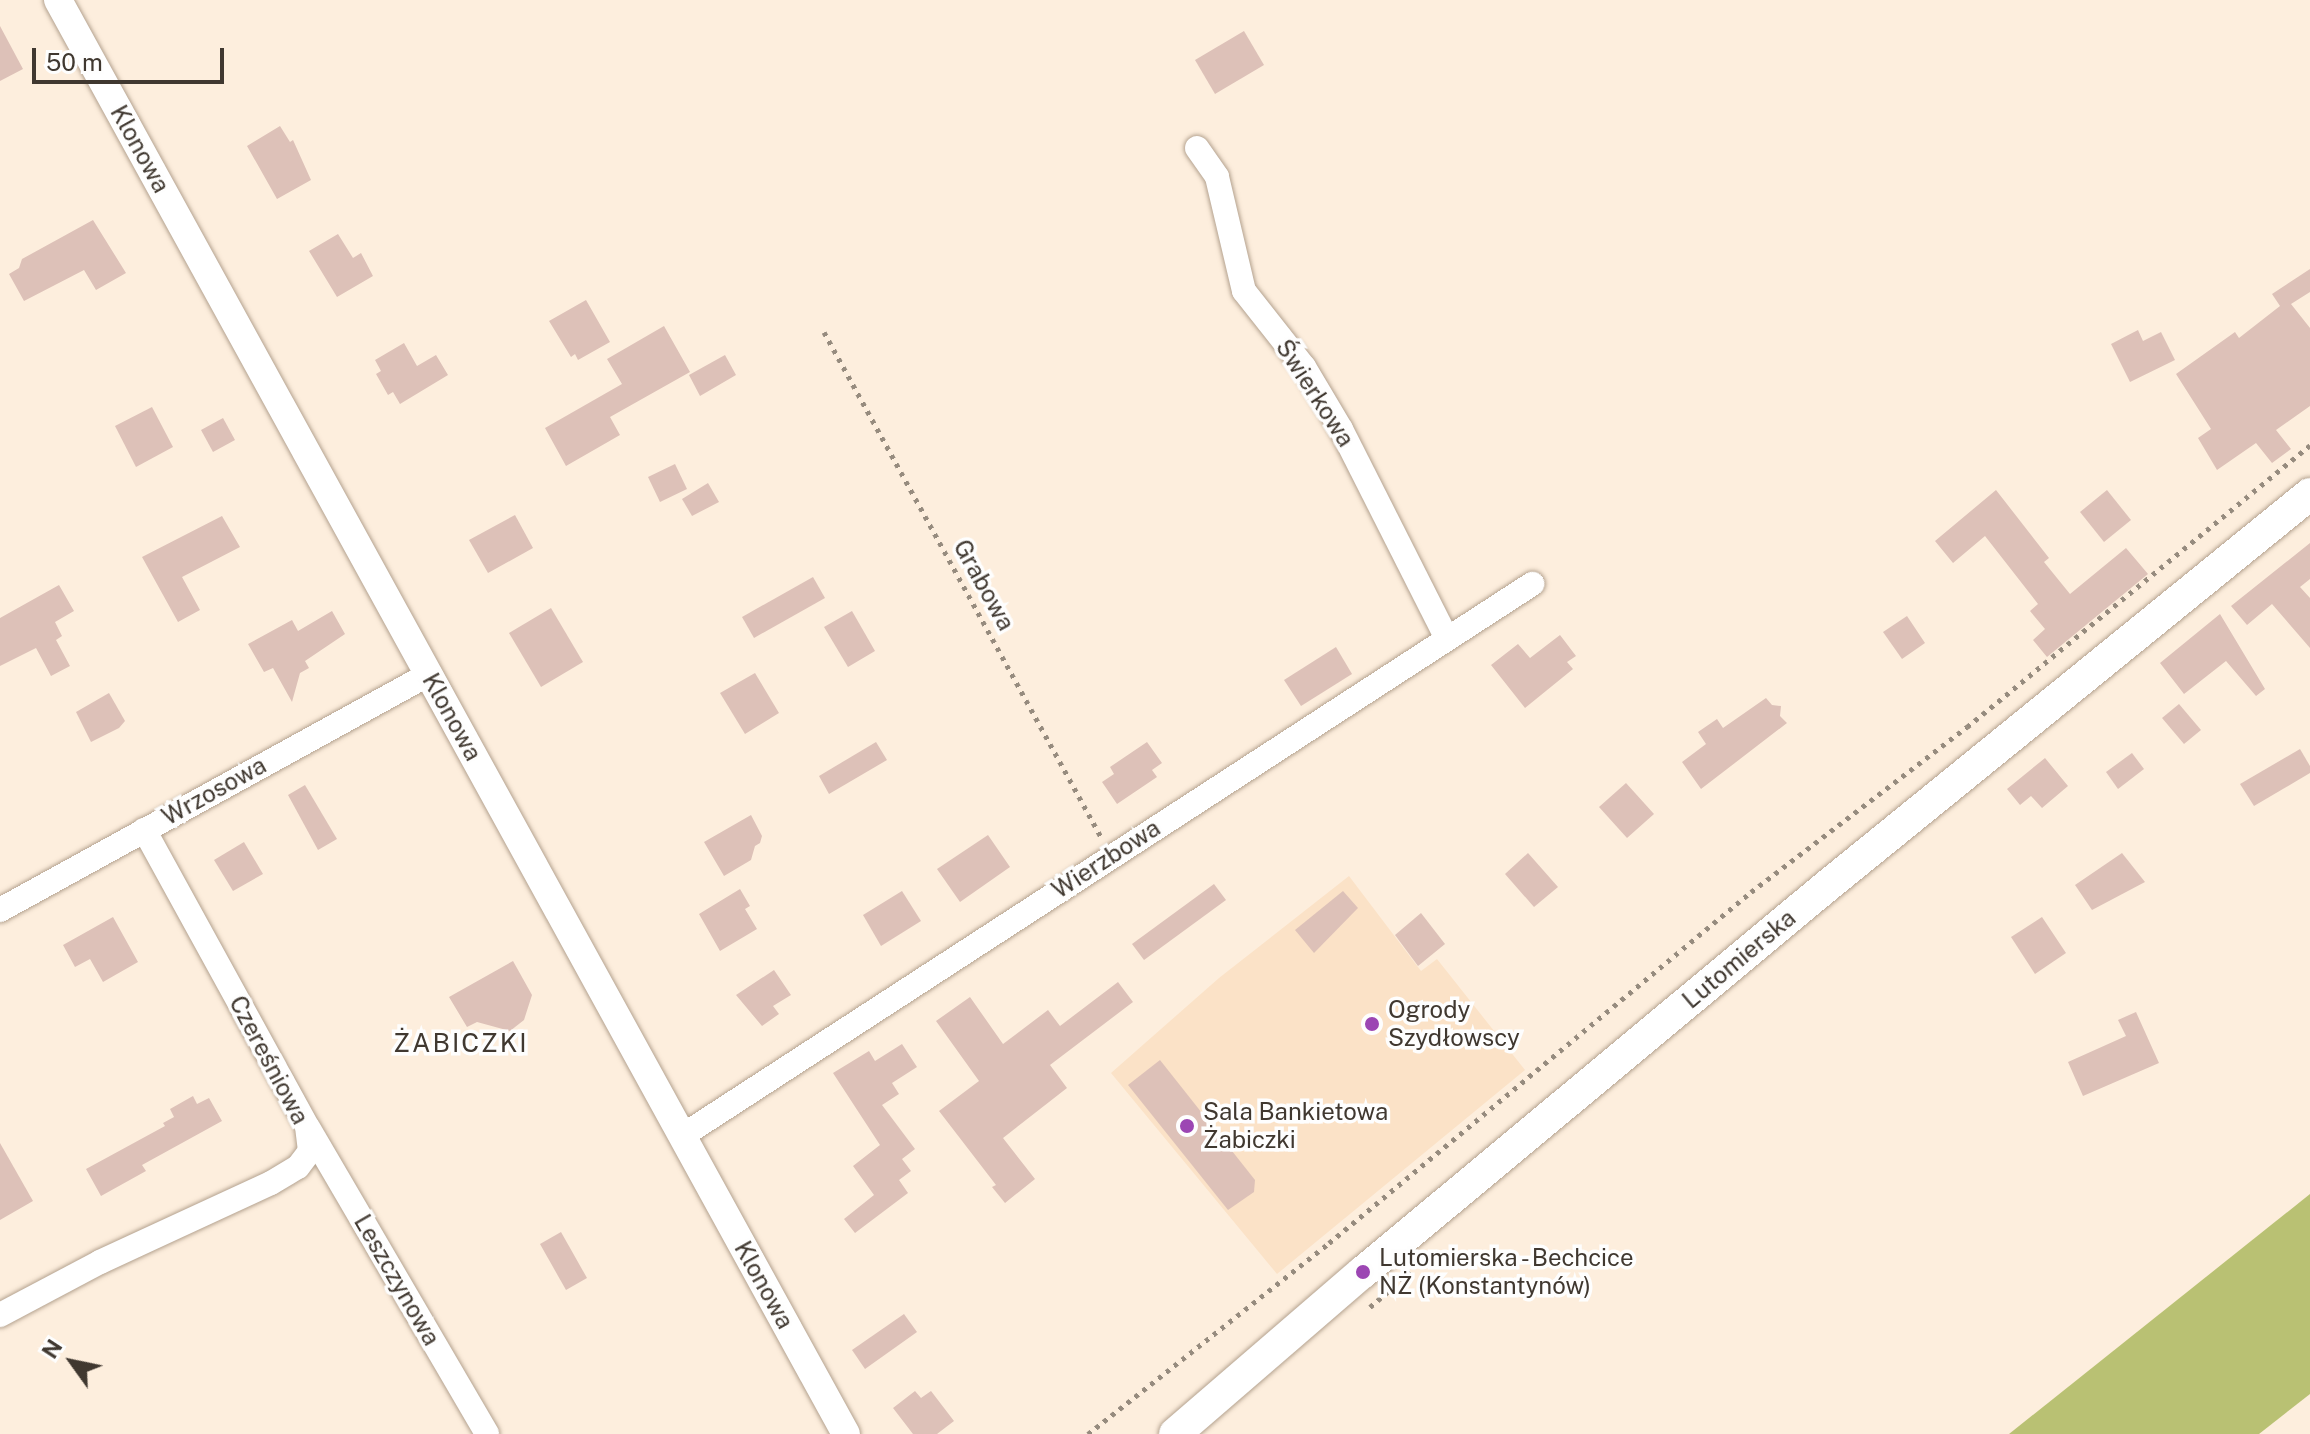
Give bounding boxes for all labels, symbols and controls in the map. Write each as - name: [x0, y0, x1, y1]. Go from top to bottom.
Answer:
- scale bar: [36, 32, 228, 82]
- text: 50 m: [46, 48, 103, 76]
- street label: Klonowa: [104, 100, 176, 198]
- street label: Świerkowa: [1270, 334, 1360, 452]
- street label: Grabowa: [947, 535, 1021, 635]
- street label: Klonowa: [416, 668, 488, 766]
- street label: Wrzosowa: [157, 751, 271, 831]
- street label: Wierzbowa: [1047, 813, 1165, 905]
- street label: Lutomierska: [1677, 903, 1801, 1015]
- street label: Czereśniowa: [223, 991, 315, 1129]
- place label: Ogrody Szydłowscy: [1388, 996, 1520, 1052]
- marker: Ogrody Szydłowscy: [1363, 1015, 1381, 1033]
- district label: ŻABICZKI: [393, 1027, 529, 1059]
- place label: Sala Bankietowa Żabiczki: [1203, 1098, 1388, 1154]
- marker: Sala Bankietowa Żabiczki: [1178, 1117, 1196, 1135]
- street label: Leszczynowa: [348, 1209, 446, 1351]
- street label: Klonowa: [728, 1236, 800, 1334]
- place label: Lutomierska - Bechcice NŻ (Konstantynów): [1379, 1244, 1640, 1300]
- marker: Lutomierska - Bechcice NŻ (Konstantynów): [1354, 1263, 1372, 1281]
- north arrow: [32, 1322, 112, 1402]
- text: N: [36, 1335, 67, 1363]

